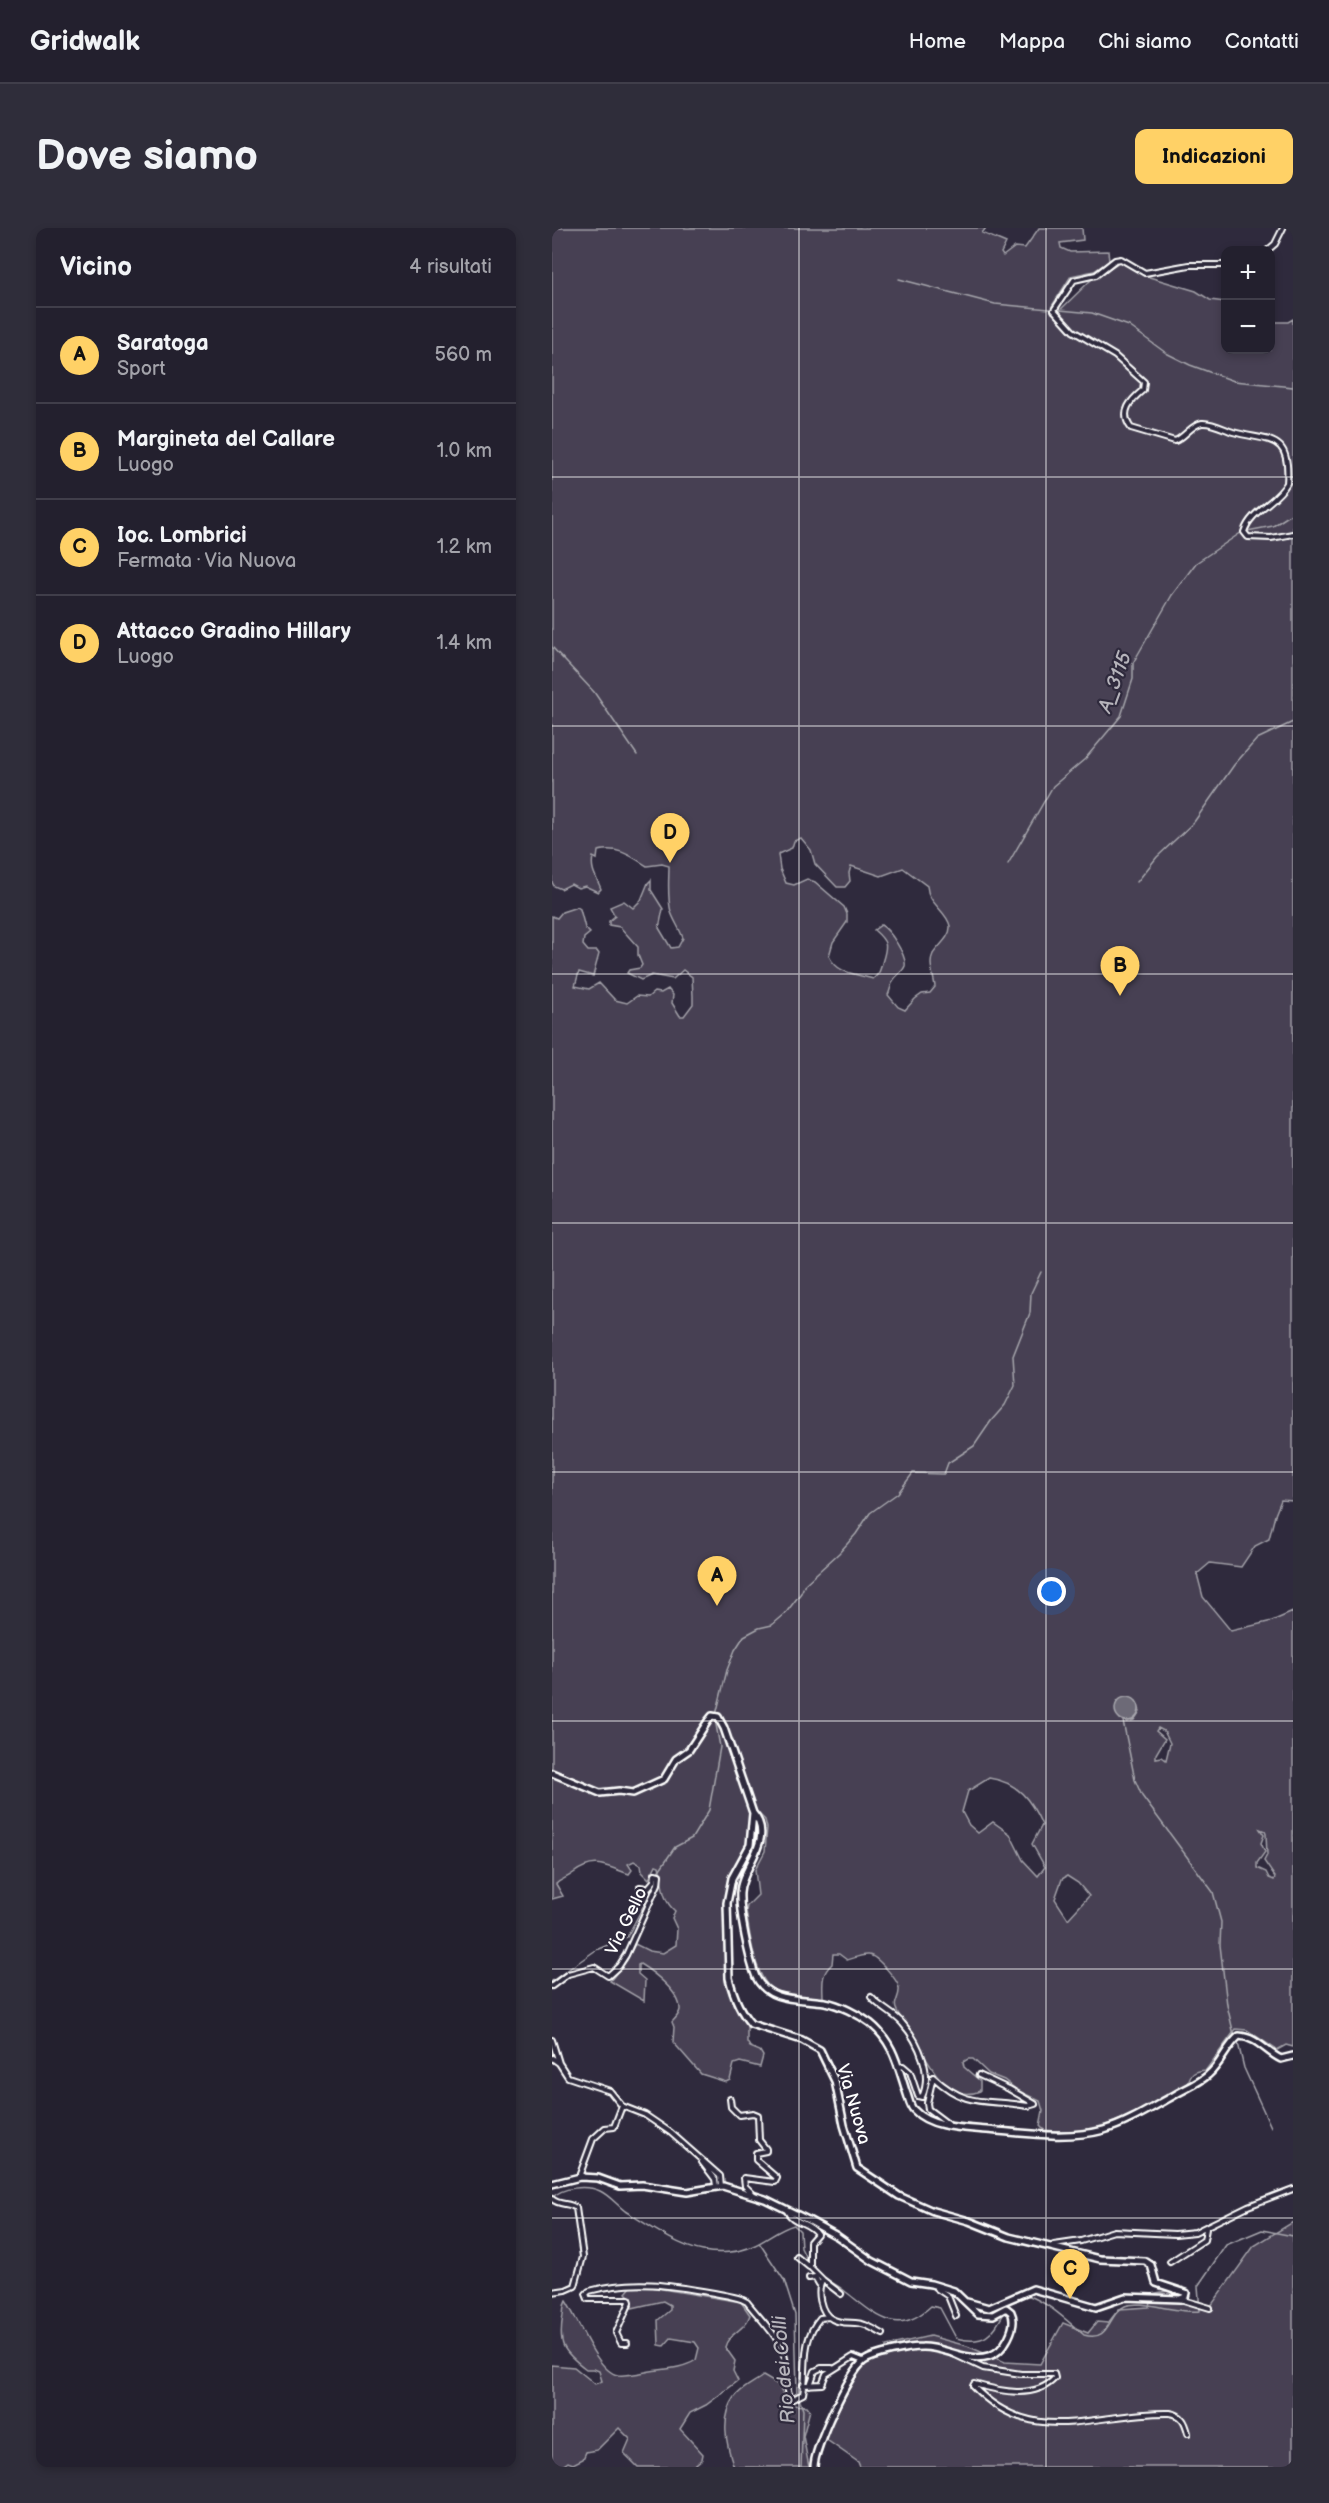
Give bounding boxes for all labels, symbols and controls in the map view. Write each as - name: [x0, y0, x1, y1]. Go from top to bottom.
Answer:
- text: Gridwalk: [30, 25, 140, 58]
- text: Home: [909, 29, 966, 54]
- text: Mappa: [999, 29, 1065, 54]
- text: Chi siamo: [1098, 29, 1192, 54]
- text: Contatti: [1225, 29, 1299, 54]
- button: Indicazioni: [1135, 129, 1293, 184]
- text: Dove siamo: [36, 131, 258, 182]
- map controls: [1221, 246, 1275, 354]
- button: +: [1221, 246, 1275, 300]
- text: Vicino: [60, 252, 132, 283]
- text: 4 risultati: [409, 255, 492, 279]
- button: −: [1221, 300, 1275, 354]
- text: Saratoga: [117, 330, 209, 357]
- text: A: [73, 343, 86, 367]
- text: 560 m: [435, 343, 492, 367]
- text: Sport: [117, 357, 166, 381]
- text: Margineta del Callare: [117, 426, 335, 453]
- text: B: [72, 439, 87, 463]
- text: 1.0 km: [437, 439, 492, 463]
- text: Luogo: [117, 453, 174, 477]
- text: Ioc. Lombrici: [117, 522, 247, 549]
- text: C: [72, 535, 87, 559]
- text: 1.2 km: [437, 535, 492, 559]
- text: Fermata · Via Nuova: [117, 549, 296, 573]
- text: Attacco Gradino Hillary: [117, 618, 351, 645]
- text: D: [73, 631, 86, 655]
- text: 1.4 km: [436, 631, 492, 655]
- text: Luogo: [117, 645, 174, 669]
- water label: A_3115: [1093, 648, 1137, 717]
- pin: D: [650, 814, 690, 863]
- pin: B: [1100, 946, 1140, 996]
- pin: A: [698, 1556, 736, 1606]
- your location: [1037, 1577, 1066, 1606]
- street label: Via Gello: [601, 1884, 652, 1958]
- street label: Via Nuova: [832, 2061, 875, 2147]
- pin: C: [1050, 2250, 1090, 2299]
- water label: Rio dei Colli: [767, 2313, 801, 2425]

